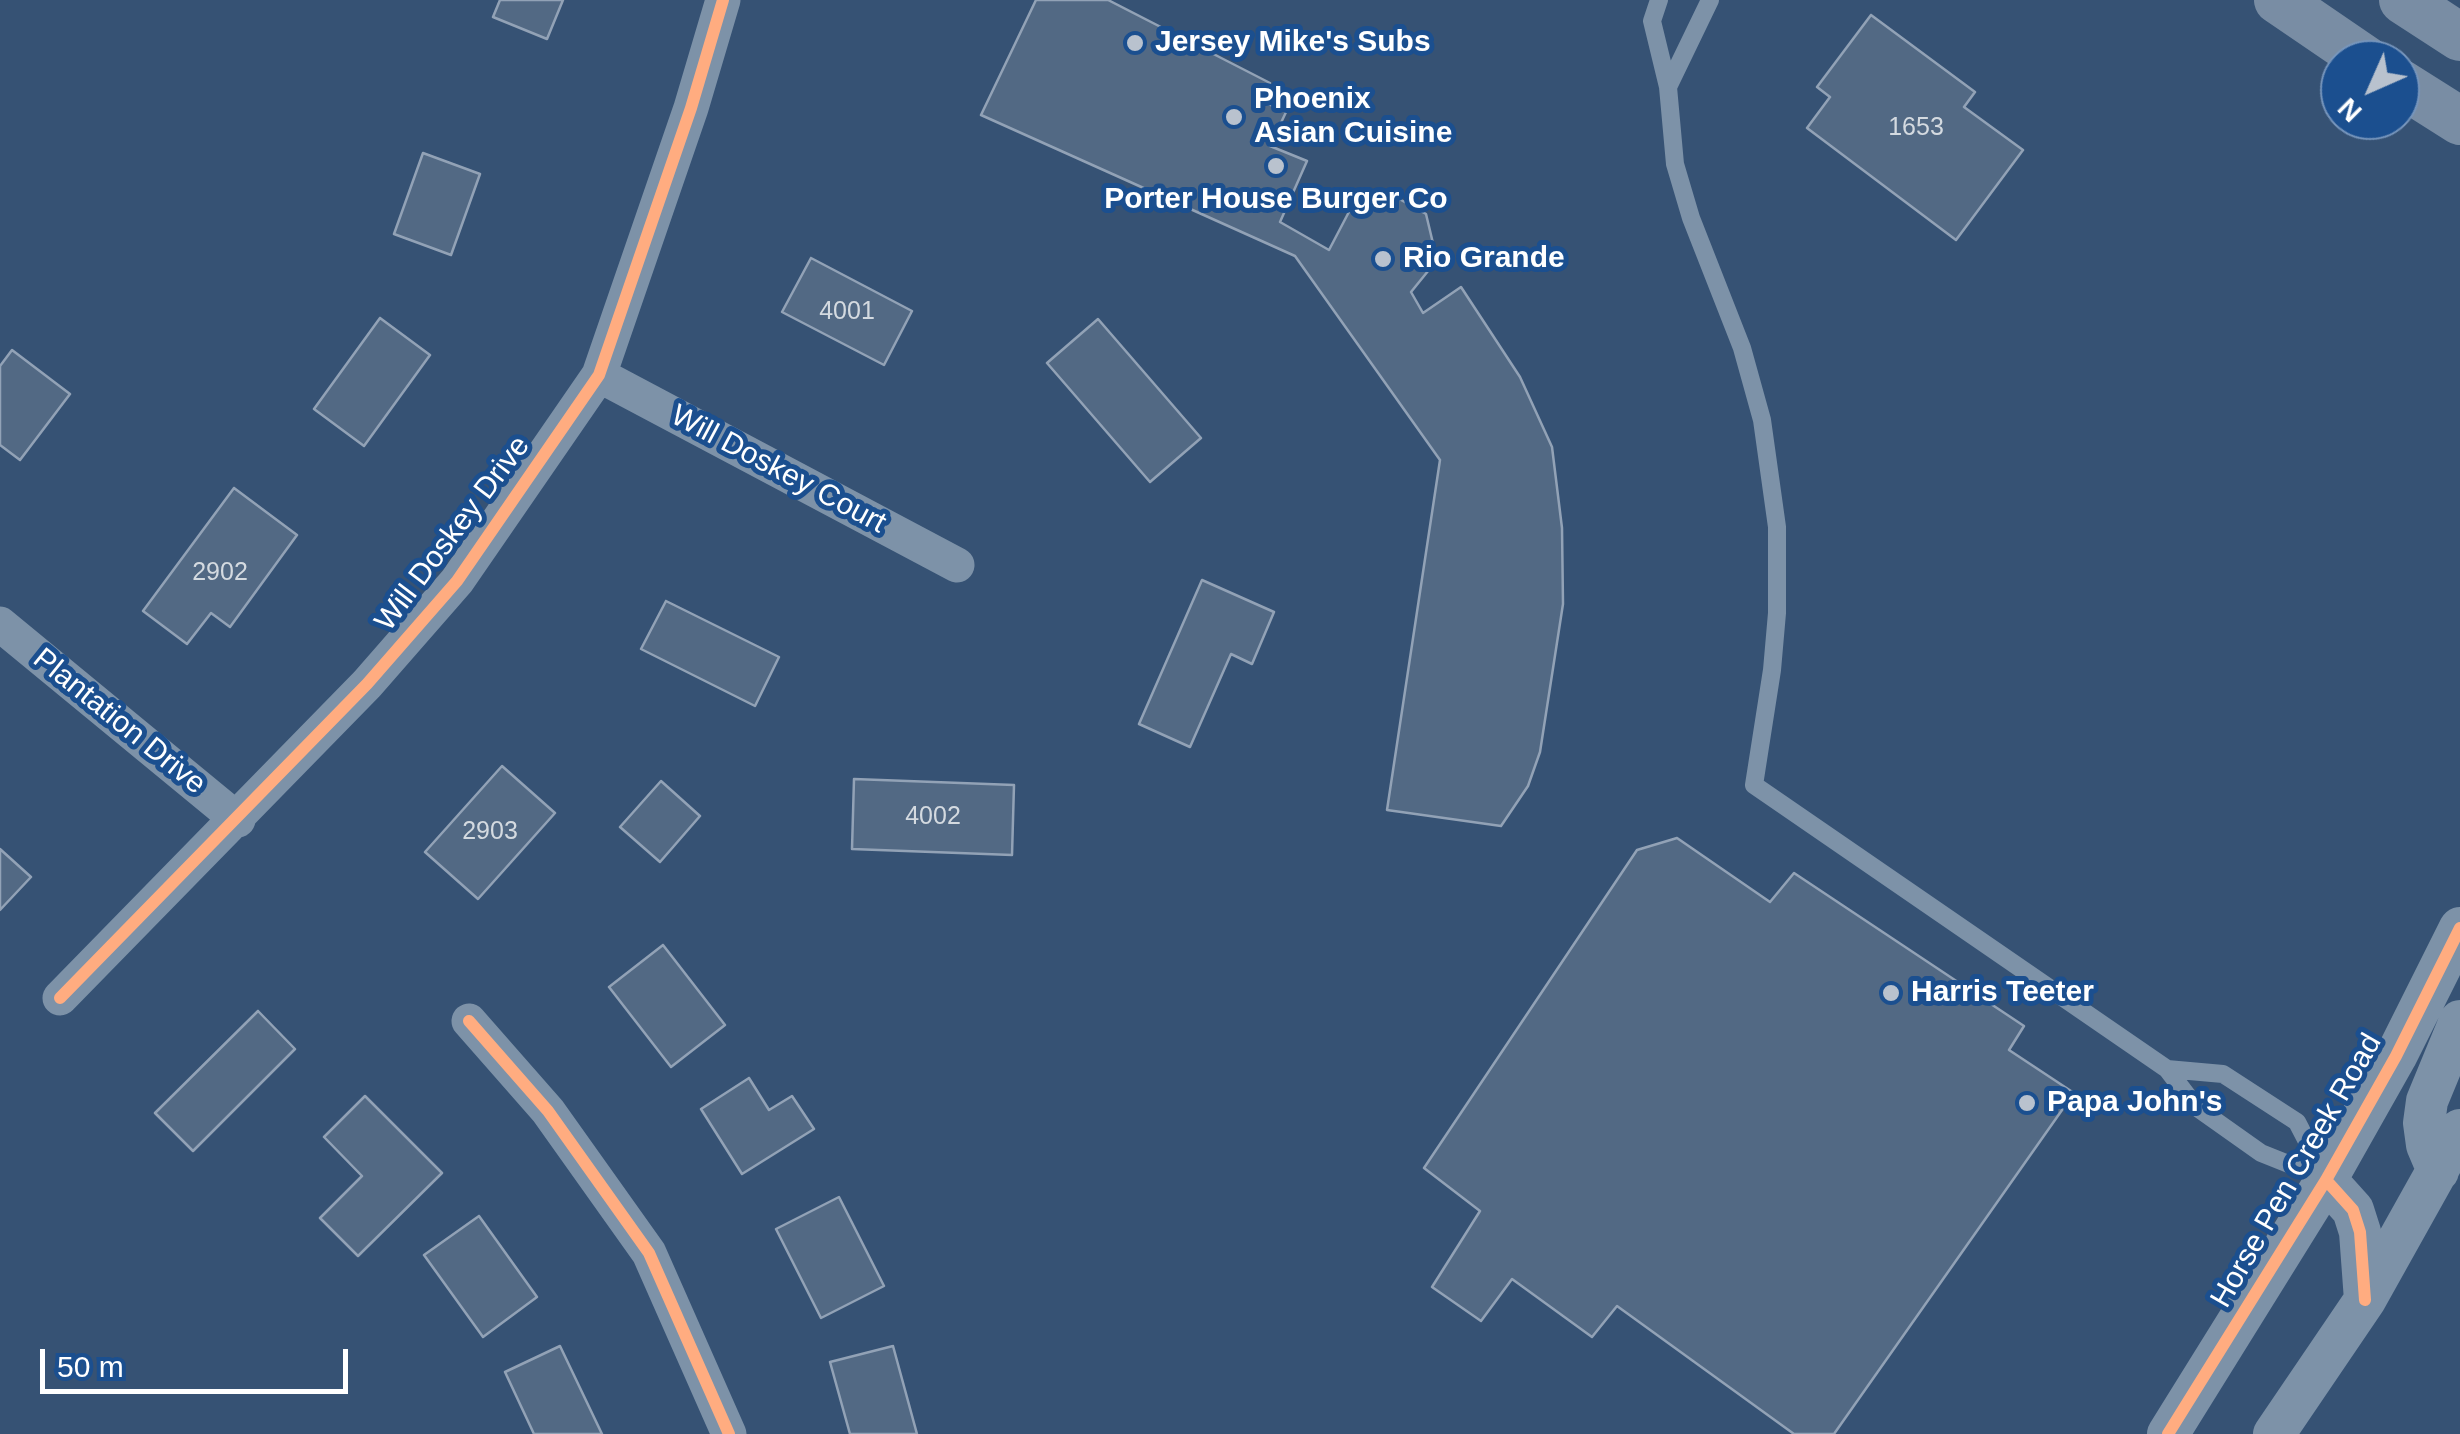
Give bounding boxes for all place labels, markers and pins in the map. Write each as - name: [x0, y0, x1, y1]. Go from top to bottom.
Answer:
- place label: Jersey Mike's Subs: [1155, 25, 1431, 61]
- marker: Jersey Mike's Subs: [1124, 32, 1146, 54]
- place label: Phoenix Asian Cuisine: [1254, 82, 1452, 152]
- marker: Phoenix Asian Cuisine: [1223, 106, 1245, 128]
- marker: Porter House Burger Co: [1265, 155, 1287, 177]
- place label: Porter House Burger Co: [1104, 182, 1448, 218]
- place label: Rio Grande: [1403, 241, 1565, 277]
- marker: Rio Grande: [1372, 248, 1394, 270]
- place label: Harris Teeter: [1911, 975, 2094, 1011]
- marker: Harris Teeter: [1880, 982, 1902, 1004]
- place label: Papa John's: [2047, 1085, 2223, 1121]
- marker: Papa John's: [2016, 1092, 2038, 1114]

